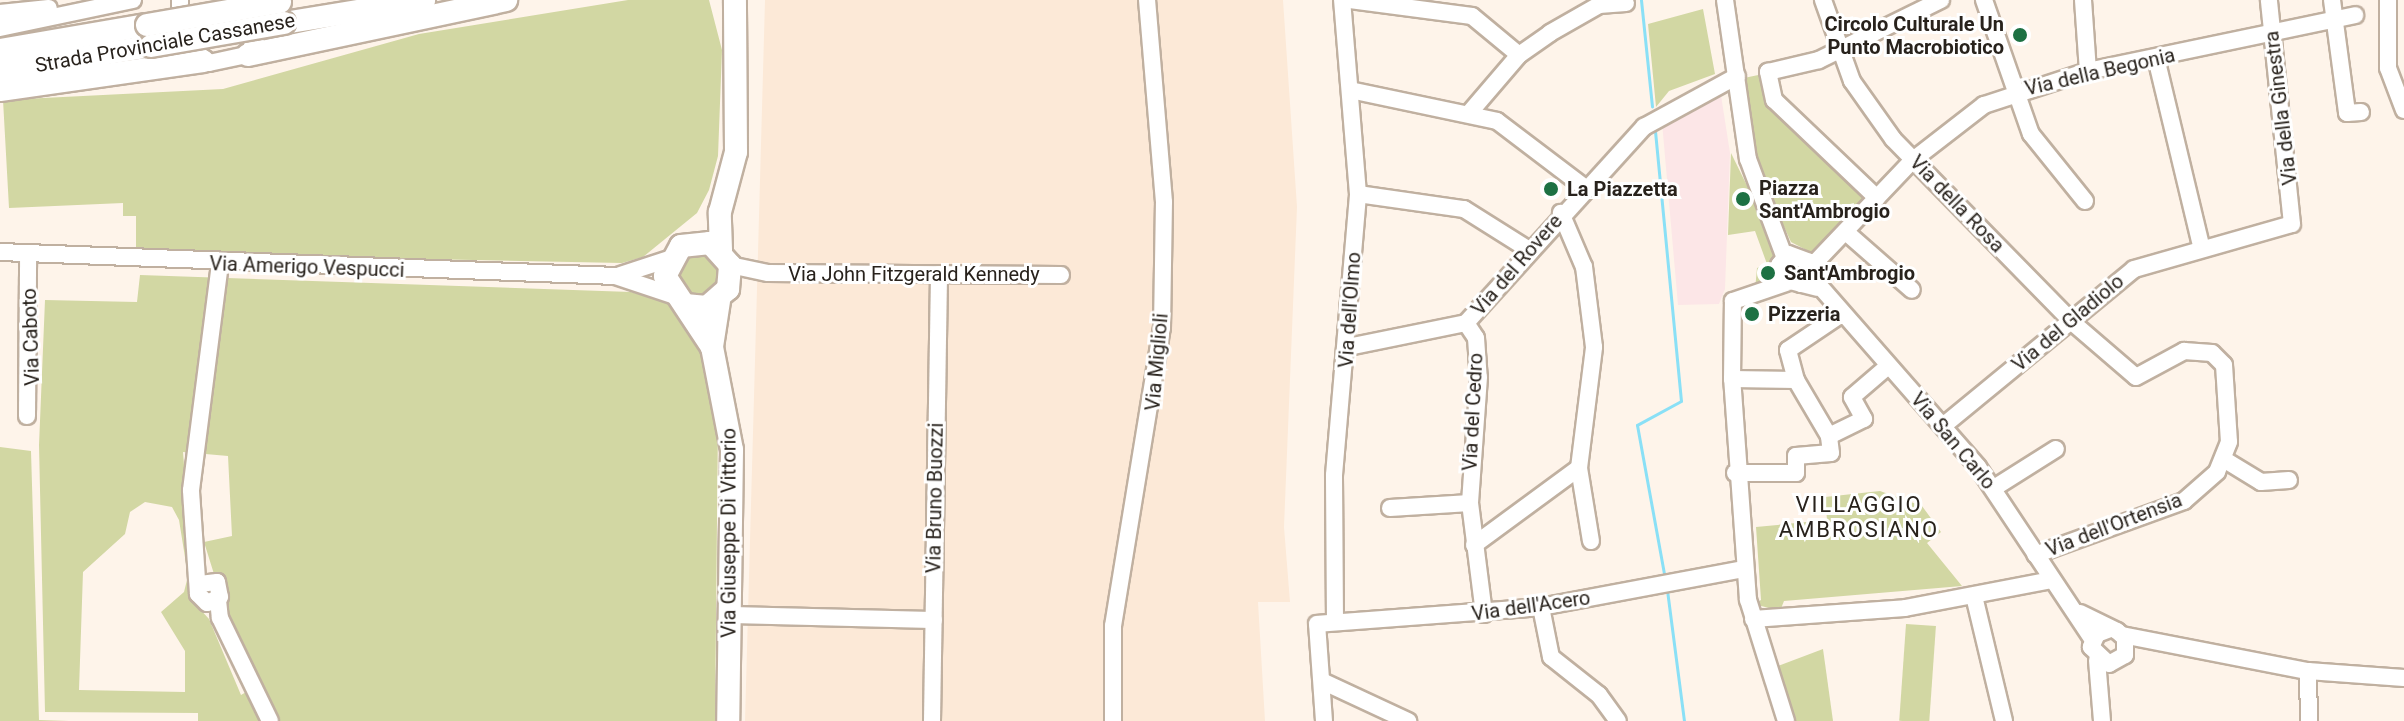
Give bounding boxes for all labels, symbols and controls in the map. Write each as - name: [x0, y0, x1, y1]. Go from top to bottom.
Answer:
- street label: Strada Provinciale Cassanese: [33, 8, 297, 78]
- place label: Circolo Culturale Un Punto Macrobiotico: [1825, 12, 2004, 59]
- marker: Circolo Culturale Un Punto Macrobiotico: [2011, 26, 2029, 44]
- street label: Via della Ginestra: [2260, 30, 2302, 186]
- street label: Via della Begonia: [2023, 43, 2177, 101]
- street label: Via della Rosa: [1905, 150, 2009, 258]
- place label: Piazza Sant'Ambrogio: [1759, 176, 1890, 223]
- place label: La Piazzetta: [1567, 177, 1678, 201]
- marker: La Piazzetta: [1542, 180, 1560, 198]
- marker: Piazza Sant'Ambrogio: [1734, 190, 1752, 208]
- street label: Via del Rovere: [1467, 210, 1567, 320]
- street label: Via dell'Olmo: [1334, 251, 1366, 369]
- street label: Via Amerigo Vespucci: [209, 252, 405, 282]
- place label: Sant'Ambrogio: [1784, 261, 1915, 285]
- street label: Via John Fitzgerald Kennedy: [788, 262, 1040, 286]
- marker: Sant'Ambrogio: [1759, 264, 1777, 282]
- street label: Via del Gladiolo: [2007, 269, 2129, 377]
- street label: Via Caboto: [17, 288, 45, 386]
- place label: Pizzeria: [1768, 302, 1840, 326]
- marker: Pizzeria: [1743, 305, 1761, 323]
- street label: Via Miglioli: [1141, 312, 1173, 412]
- street label: Via del Cedro: [1458, 352, 1488, 472]
- street label: Via San Carlo: [1906, 388, 2000, 494]
- street label: Via Bruno Buozzi: [922, 423, 948, 573]
- street label: Via Giuseppe Di Vittorio: [717, 428, 741, 638]
- street label: Via dell'Ortensia: [2043, 488, 2185, 562]
- district label: VILLAGGIO AMBROSIANO: [1779, 491, 1939, 542]
- street label: Via dell'Acero: [1470, 586, 1592, 626]

